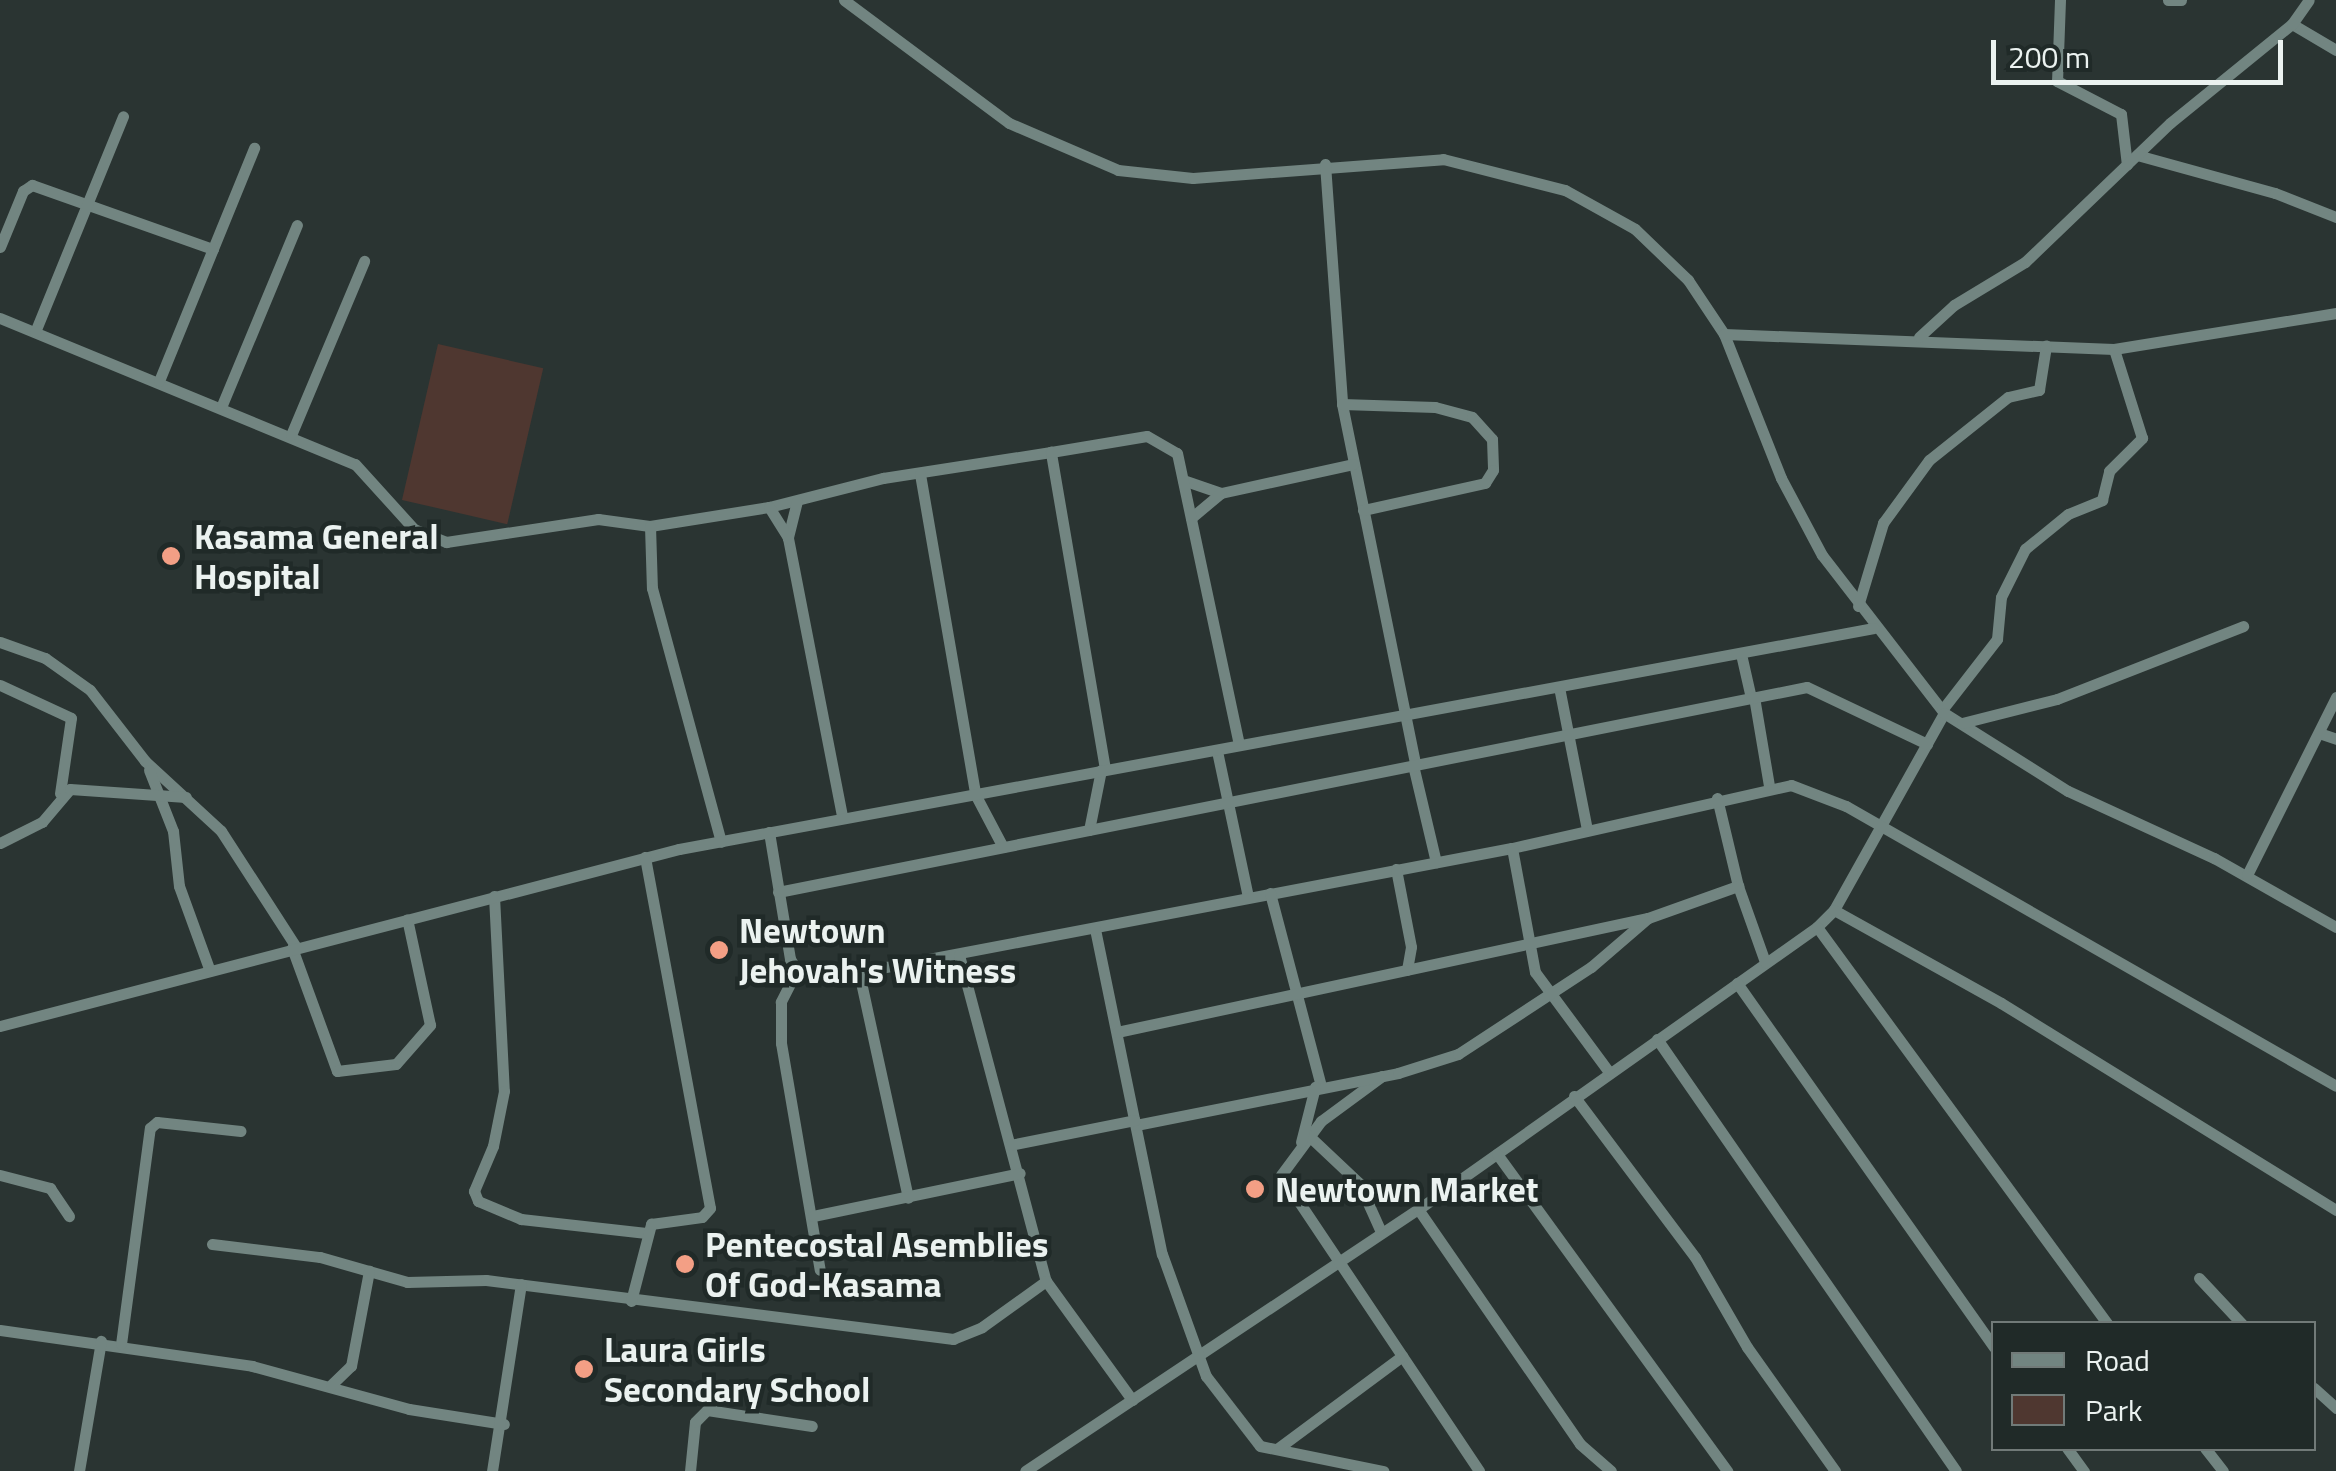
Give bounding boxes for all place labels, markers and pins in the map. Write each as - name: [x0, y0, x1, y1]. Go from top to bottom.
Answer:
- place label: Kasama General Hospital: [194, 515, 439, 597]
- marker: Kasama General Hospital: [158, 543, 184, 569]
- place label: Newtown Jehovah's Witness: [739, 909, 1016, 991]
- marker: Newtown Jehovah's Witness: [708, 939, 730, 961]
- place label: Newtown Market: [1275, 1168, 1539, 1210]
- marker: Newtown Market: [1244, 1178, 1266, 1200]
- place label: Pentecostal Asemblies Of God-Kasama: [705, 1223, 1048, 1305]
- marker: Pentecostal Asemblies Of God-Kasama: [674, 1253, 696, 1275]
- place label: Laura Girls Secondary School: [604, 1328, 870, 1410]
- marker: Laura Girls Secondary School: [573, 1358, 595, 1380]

